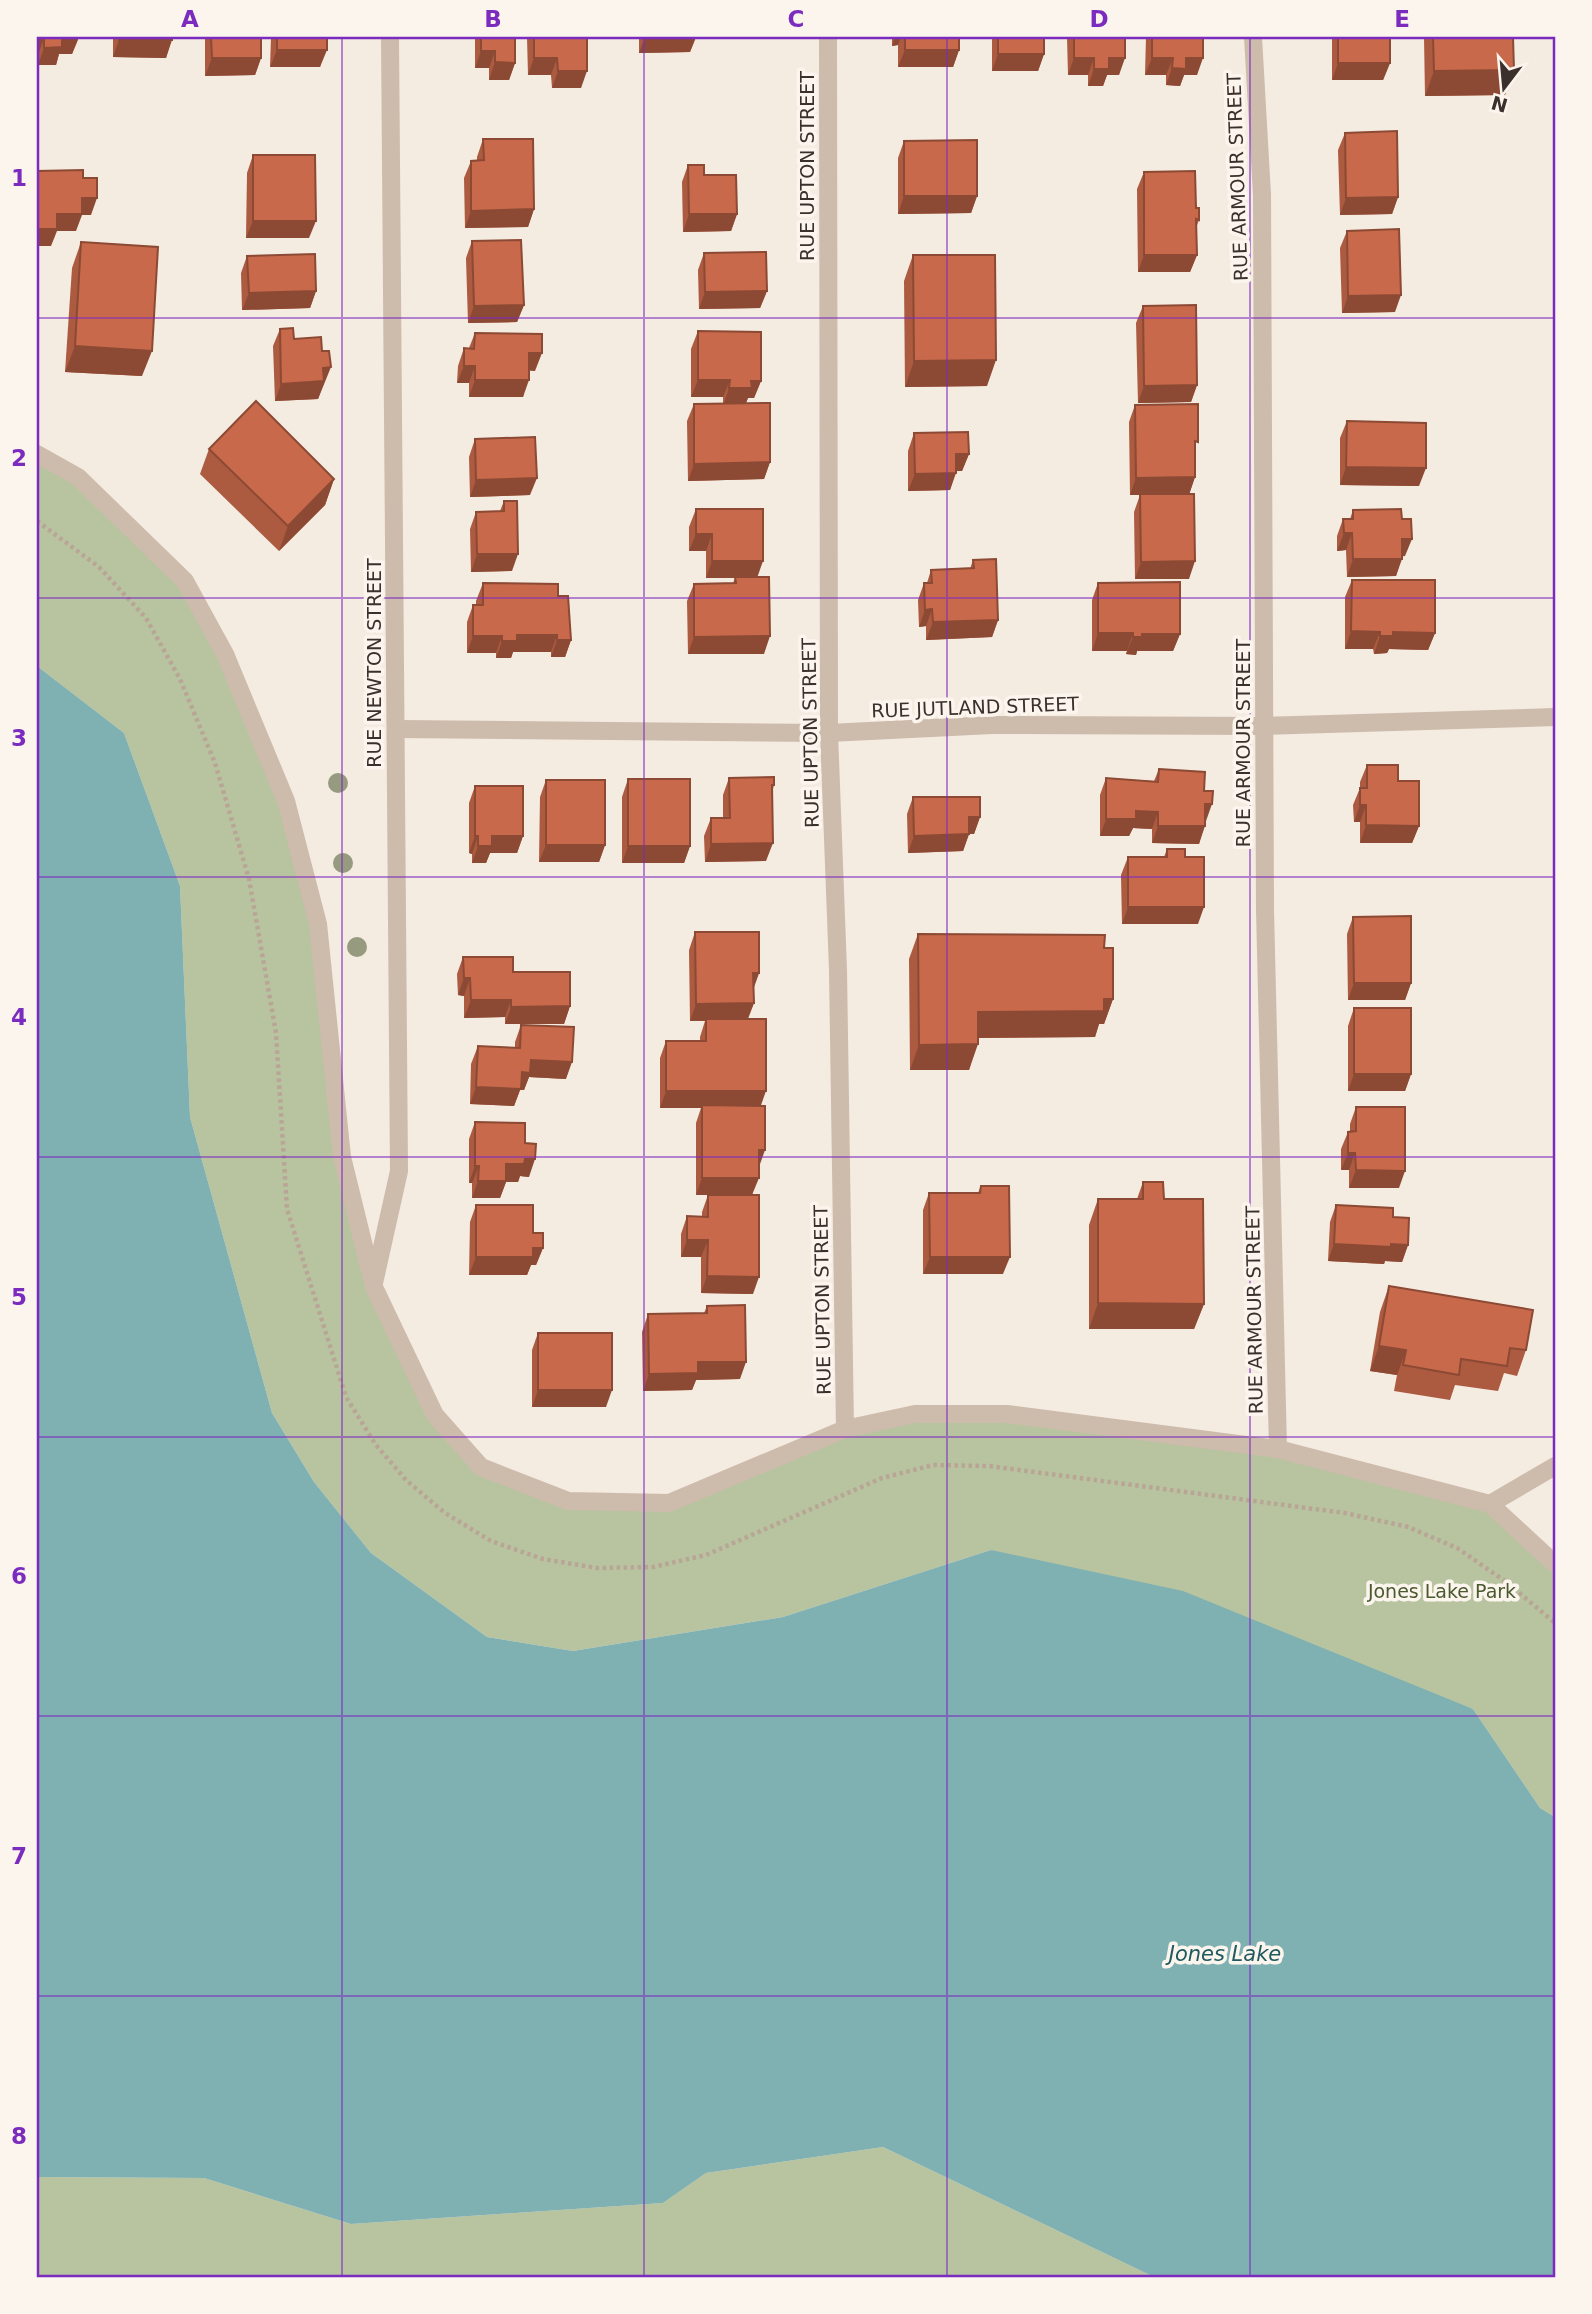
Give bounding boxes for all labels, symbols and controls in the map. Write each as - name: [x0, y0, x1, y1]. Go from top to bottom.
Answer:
- text: A: [181, 6, 199, 32]
- text: B: [484, 6, 502, 32]
- text: C: [788, 6, 804, 32]
- text: D: [1089, 6, 1109, 32]
- text: E: [1394, 6, 1410, 32]
- north arrow: [1470, 52, 1540, 122]
- street label: RUE UPTON STREET: [796, 71, 818, 261]
- street label: RUE ARMOUR STREET: [1222, 72, 1252, 281]
- text: N: [1489, 92, 1510, 117]
- text: 1: [11, 165, 27, 191]
- text: 2: [11, 445, 27, 471]
- street label: RUE NEWTON STREET: [363, 558, 385, 768]
- street label: RUE UPTON STREET: [797, 638, 823, 828]
- street label: RUE ARMOUR STREET: [1232, 638, 1254, 847]
- street label: RUE JUTLAND STREET: [871, 692, 1080, 722]
- text: 3: [11, 725, 27, 751]
- text: 4: [11, 1004, 27, 1030]
- street label: RUE UPTON STREET: [809, 1205, 835, 1395]
- street label: RUE ARMOUR STREET: [1241, 1205, 1267, 1414]
- text: 5: [11, 1284, 27, 1310]
- text: 6: [11, 1563, 27, 1589]
- park label: Jones Lake Park: [1367, 1580, 1516, 1602]
- text: 7: [11, 1843, 27, 1869]
- water label: Jones Lake: [1165, 1942, 1281, 1966]
- text: 8: [11, 2123, 27, 2149]

